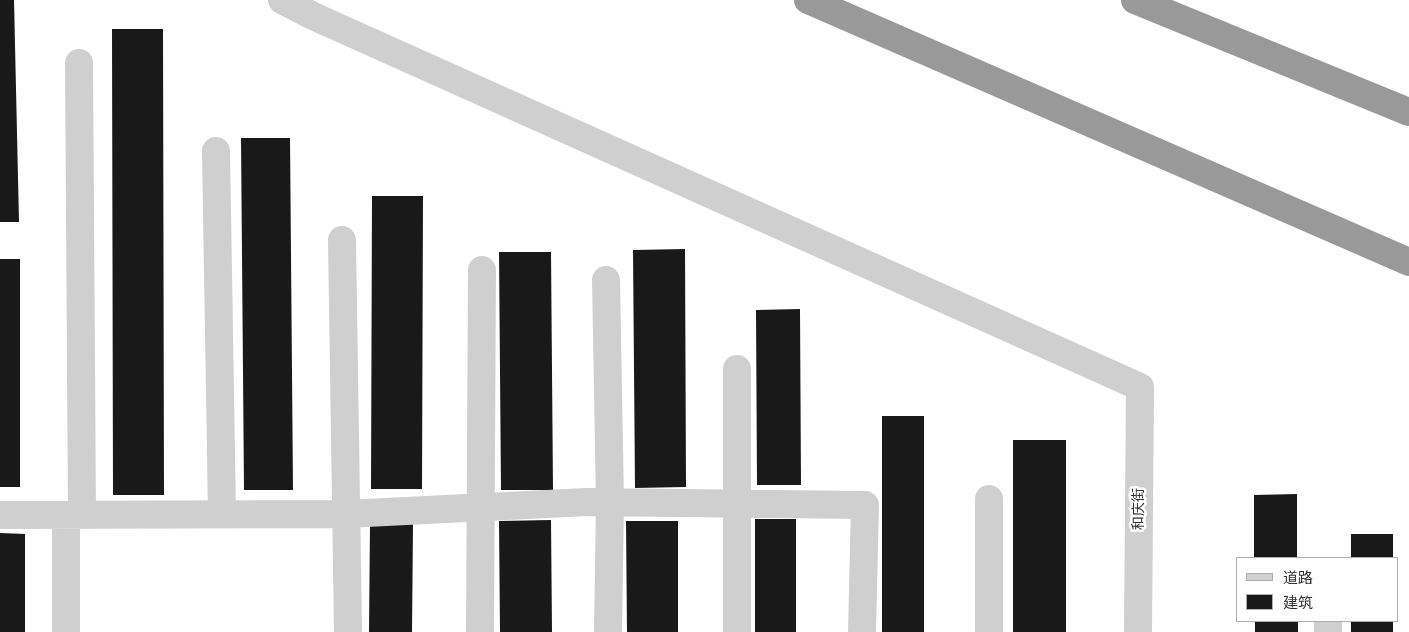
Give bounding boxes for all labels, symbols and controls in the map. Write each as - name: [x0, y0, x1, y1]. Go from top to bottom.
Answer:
- street label: 和庆街: [1131, 488, 1147, 530]
- legend: [1236, 557, 1399, 622]
- text: 道路: [1283, 569, 1313, 587]
- text: 建筑: [1283, 594, 1313, 612]

